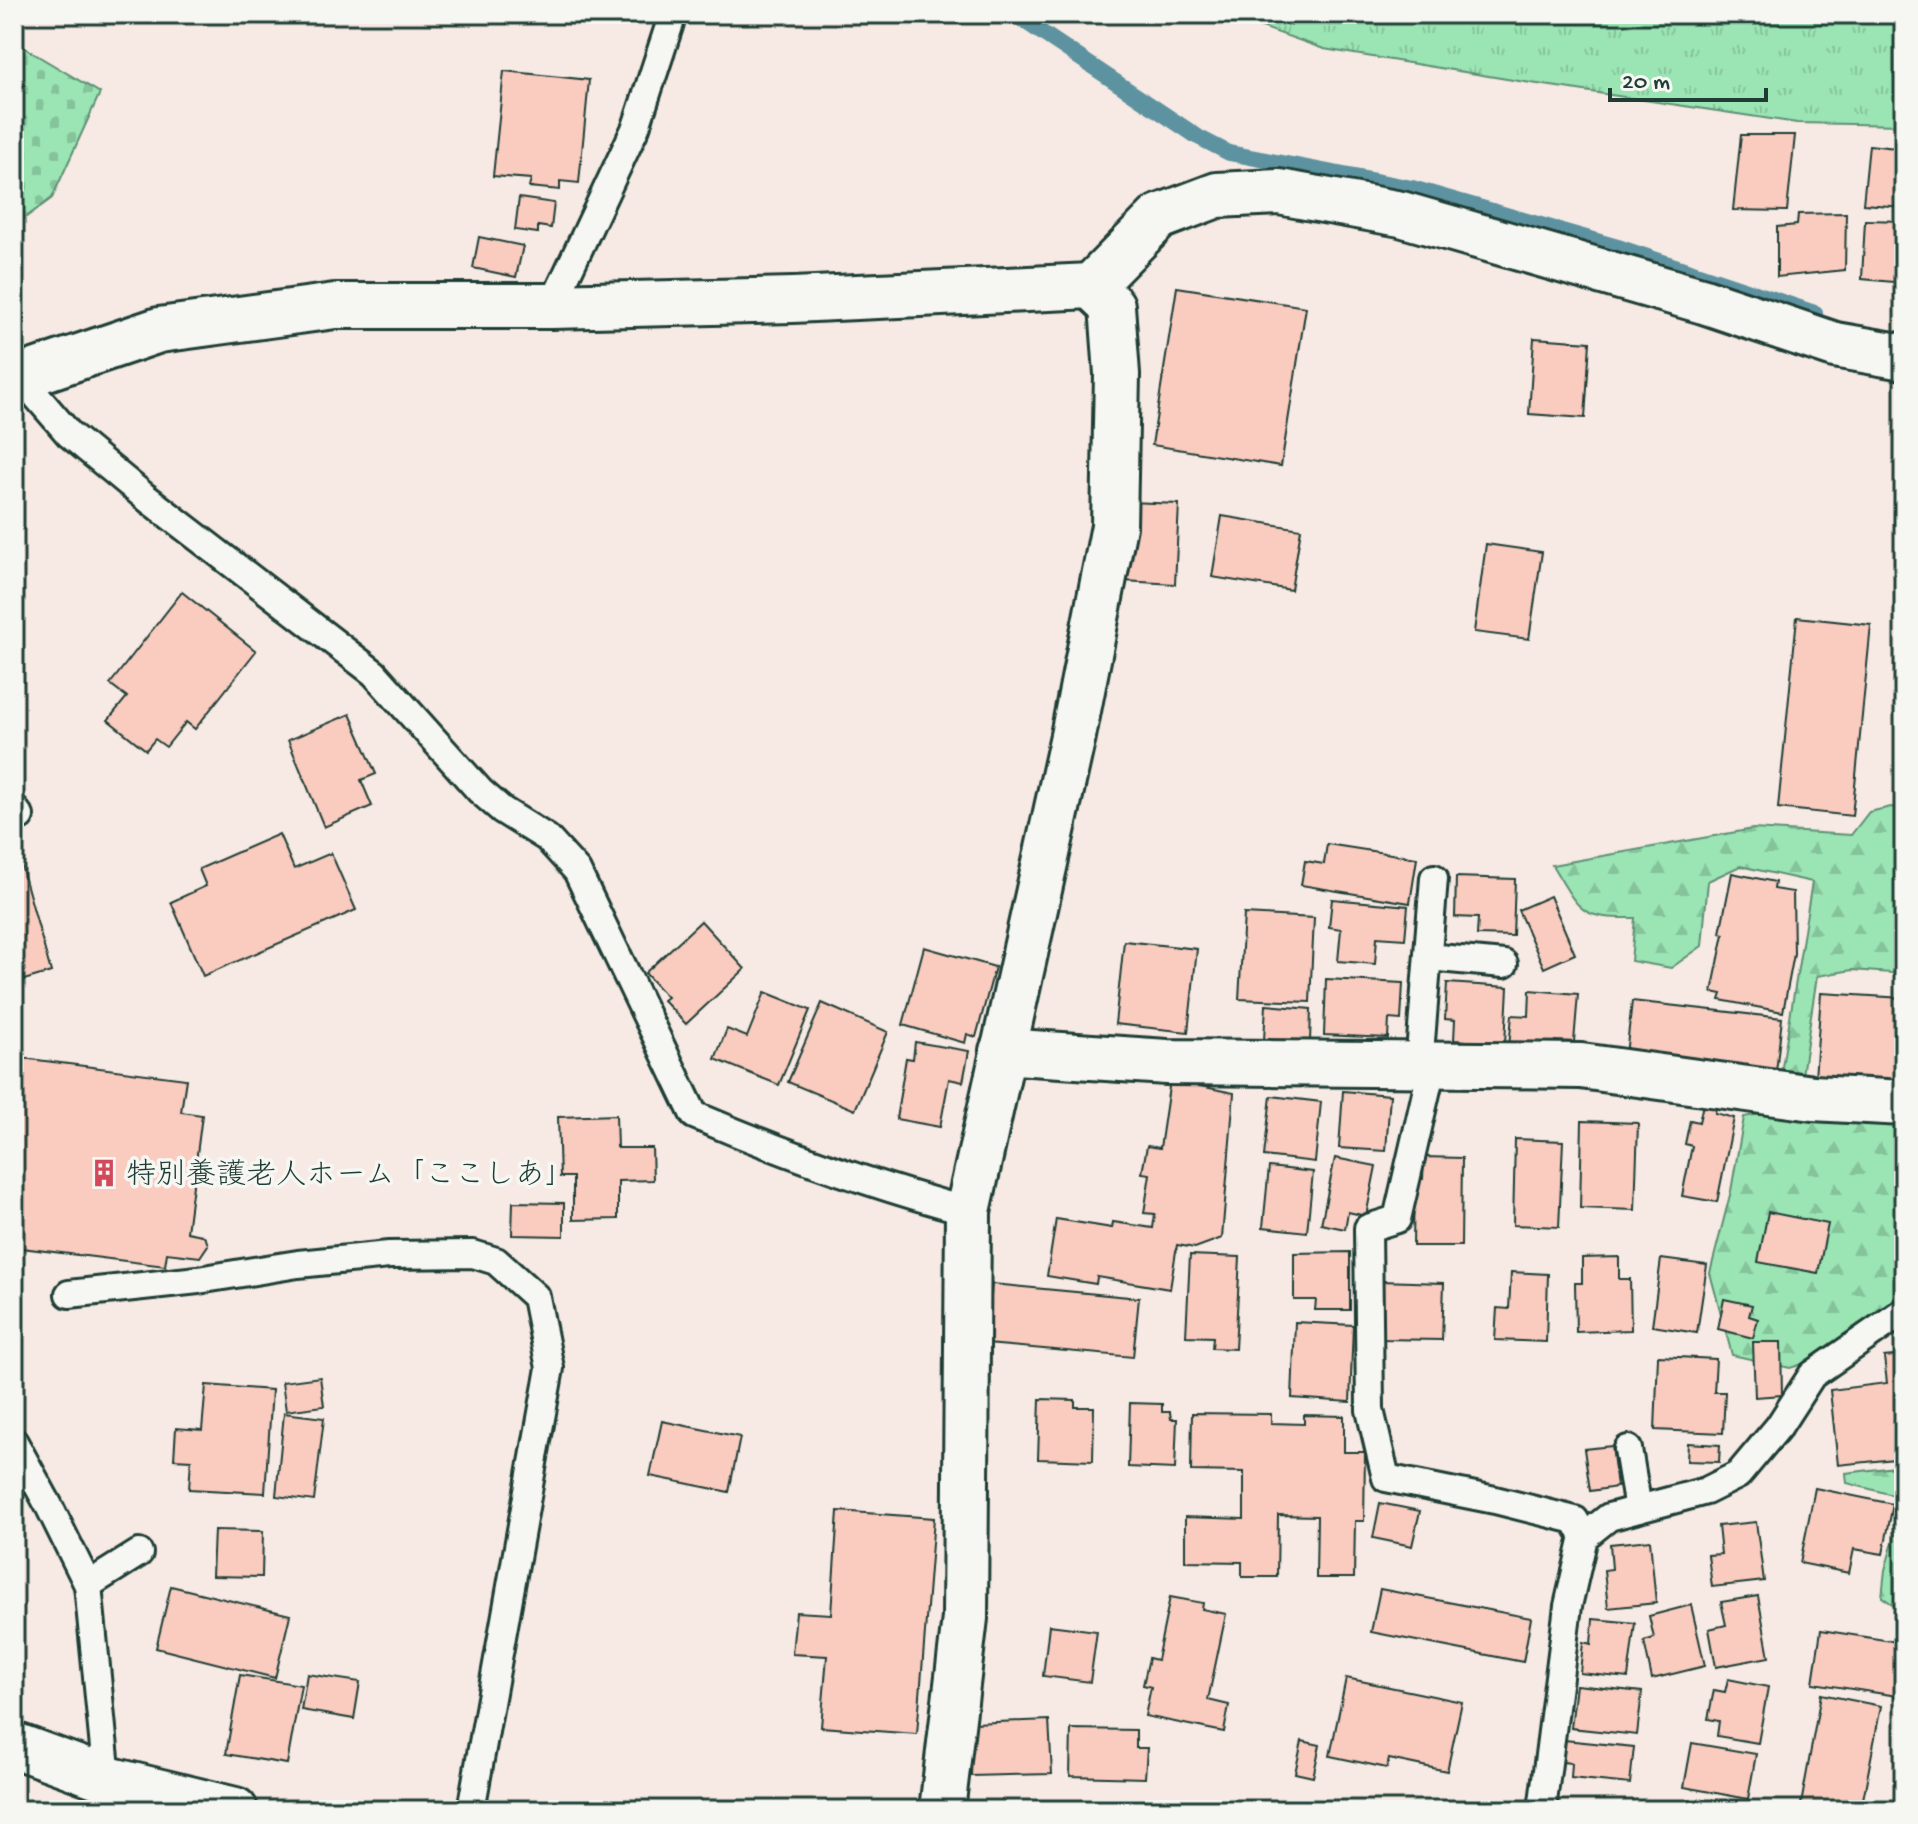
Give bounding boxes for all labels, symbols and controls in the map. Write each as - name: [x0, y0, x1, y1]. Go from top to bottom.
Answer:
- scale bar: [1610, 52, 1766, 102]
- text: 20 m: [1622, 69, 1670, 98]
- building icon: 特別養護老人ホーム「ここしあ」: [89, 1158, 119, 1188]
- place label: 特別養護老人ホーム「ここしあ」: [126, 1158, 575, 1195]

